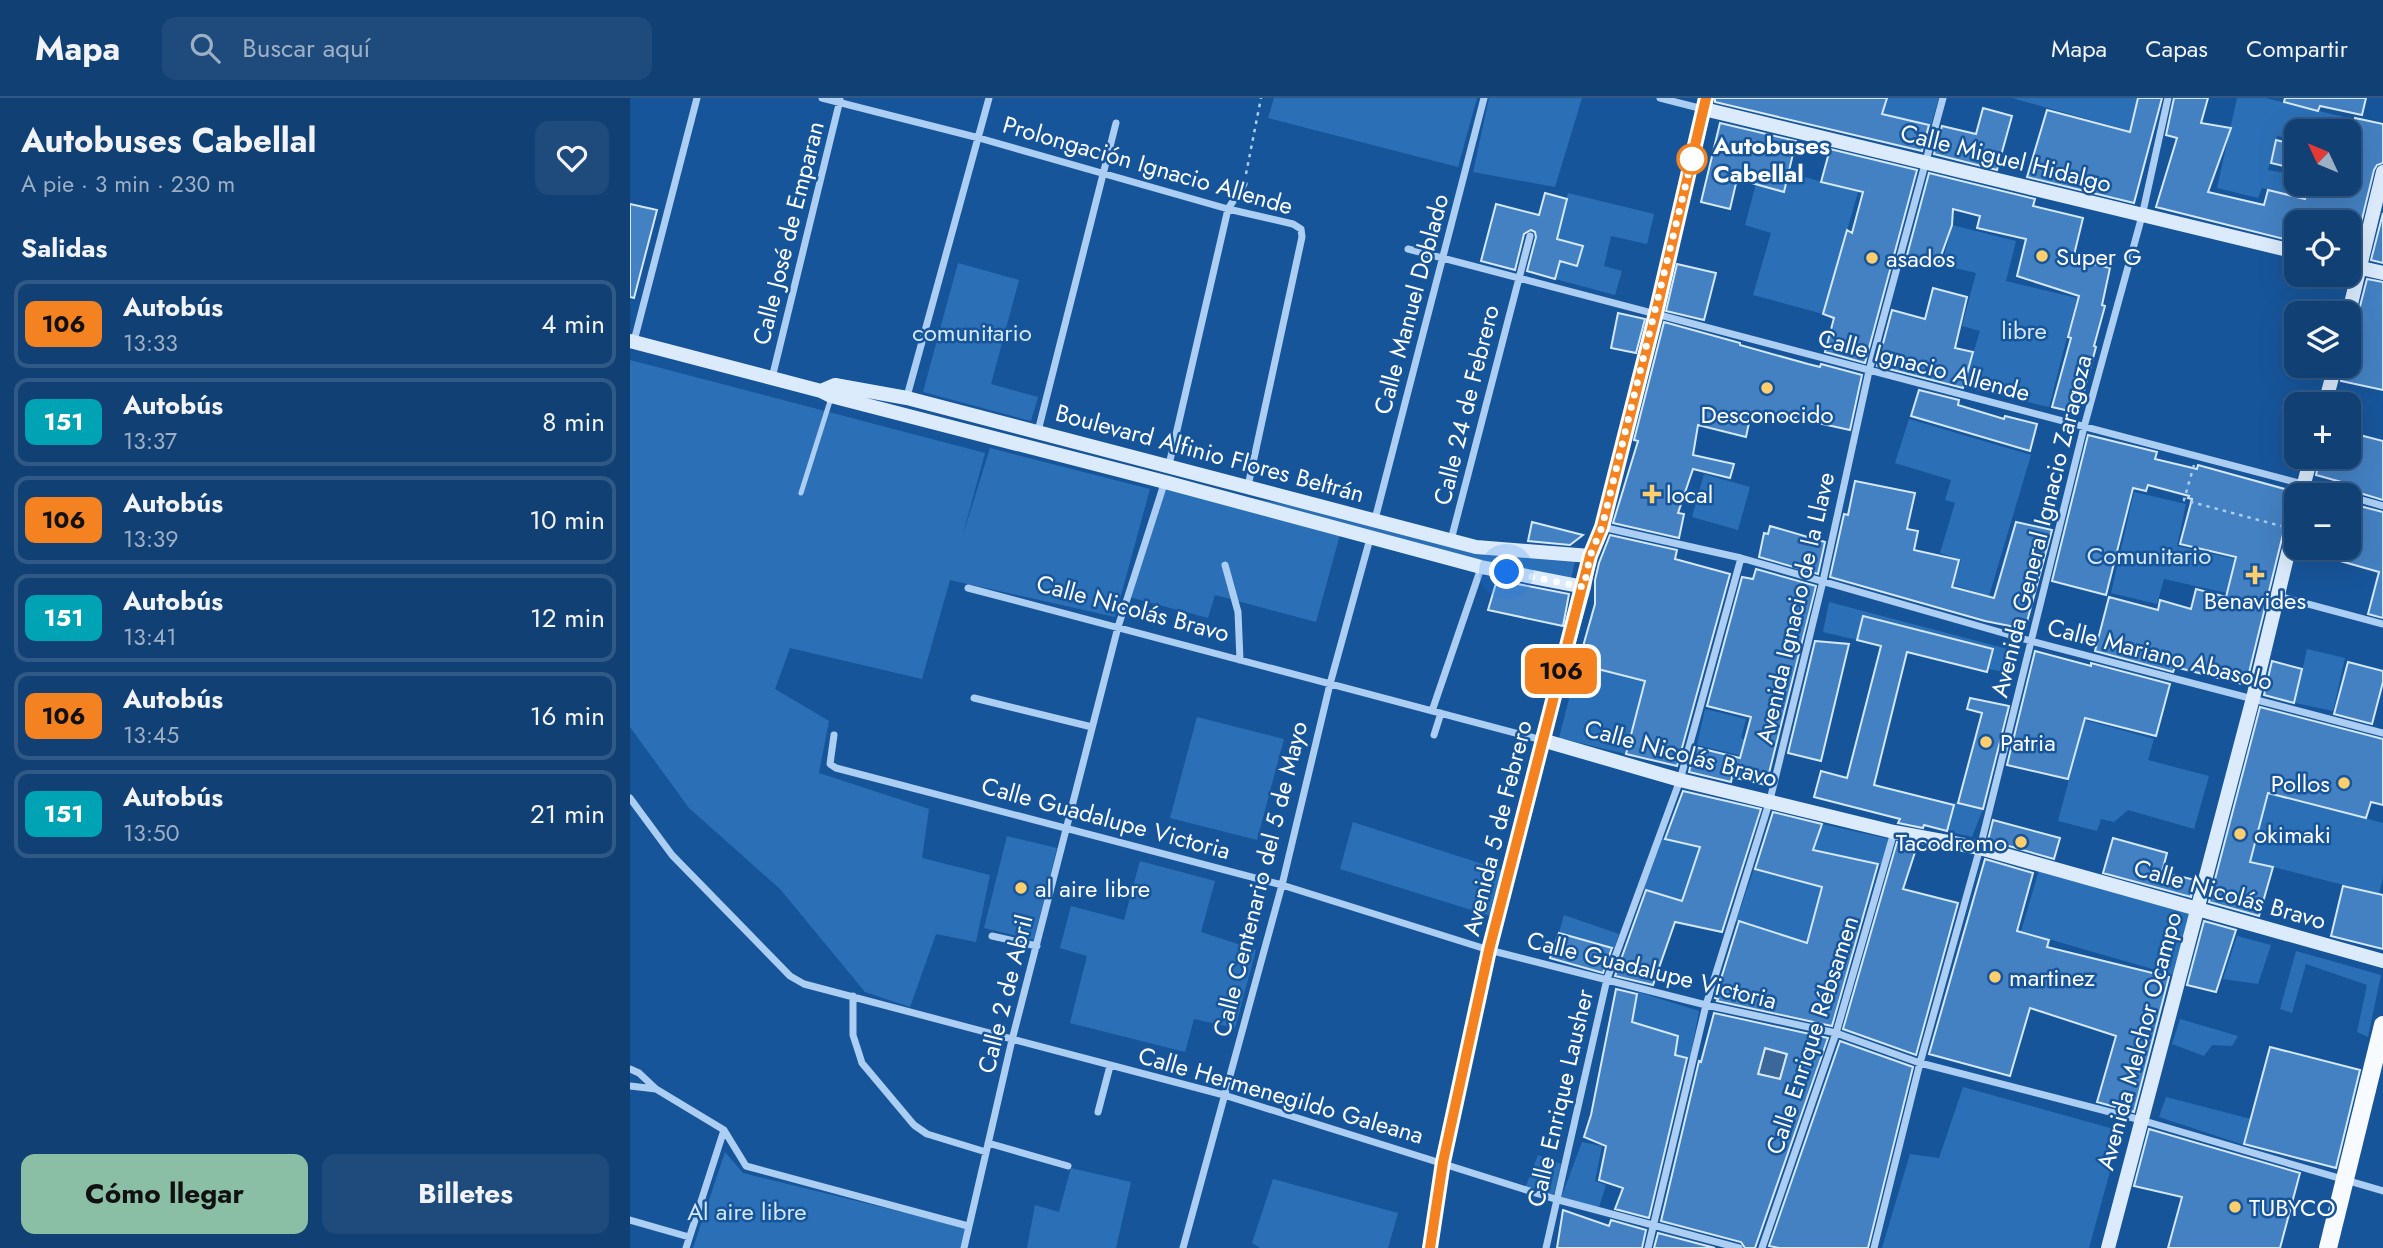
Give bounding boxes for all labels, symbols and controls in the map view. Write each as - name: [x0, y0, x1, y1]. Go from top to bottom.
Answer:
- search box: [162, 17, 652, 80]
- text: Mapa: [35, 25, 120, 72]
- icon: search: [186, 29, 224, 67]
- text: Buscar aquí: [242, 29, 370, 67]
- text: Mapa: [2051, 31, 2107, 66]
- text: Capas: [2145, 31, 2208, 66]
- text: Compartir: [2246, 31, 2348, 66]
- street label: Prolongación Ignacio Allende: [999, 107, 1297, 223]
- street label: Calle Miguel Hidalgo: [1897, 115, 2115, 201]
- text: Autobuses Cabellal: [21, 117, 316, 164]
- street label: Calle José de Emparan: [743, 117, 833, 349]
- north arrow: [2284, 119, 2361, 196]
- map controls: [2284, 119, 2361, 560]
- button: heart: [535, 121, 609, 195]
- place label: Autobuses Cabellal: [1712, 128, 1830, 191]
- marker: Autobuses Cabellal: [1677, 144, 1707, 174]
- text: A pie · 3 min · 230 m: [21, 167, 235, 201]
- street label: Calle Manuel Doblado: [1365, 190, 1457, 418]
- button: locate: [2284, 210, 2361, 287]
- text: Salidas: [21, 229, 107, 267]
- place label: Super G: [2056, 239, 2142, 274]
- place label: asados: [1886, 241, 1955, 276]
- marker: Super G: [2034, 248, 2050, 264]
- marker: asados: [1864, 250, 1880, 266]
- text: Autobús: [123, 288, 223, 326]
- street label: Calle 24 de Febrero: [1424, 301, 1508, 509]
- button: layers: [2284, 301, 2361, 378]
- text: 4 min: [541, 305, 605, 343]
- text: 106: [41, 306, 86, 341]
- park label: libre: [2001, 313, 2047, 348]
- park label: comunitario: [912, 315, 1032, 350]
- street label: Calle Ignacio Allende: [1814, 320, 2034, 410]
- text: 13:33: [123, 326, 178, 360]
- street label: Avenida General Ignacio Zaragoza: [1981, 351, 2101, 701]
- marker: Desconocido: [1759, 380, 1775, 396]
- text: Autobús: [123, 386, 223, 424]
- button: +: [2284, 392, 2361, 469]
- street label: Boulevard Alfinio Flores Beltrán: [1052, 395, 1368, 511]
- place label: Desconocido: [1700, 397, 1834, 432]
- text: 8 min: [542, 403, 605, 441]
- text: 151: [44, 404, 83, 439]
- text: 13:37: [123, 424, 177, 458]
- street label: Avenida Ignacio de la Llave: [1747, 469, 1843, 747]
- place label: local: [1666, 477, 1713, 512]
- button: −: [2284, 483, 2361, 560]
- text: Autobús: [123, 484, 223, 522]
- marker: local: [1644, 486, 1660, 502]
- text: 10 min: [529, 501, 605, 539]
- text: 106: [41, 502, 86, 537]
- text: 13:39: [123, 522, 179, 556]
- park label: Comunitario: [2087, 538, 2211, 573]
- your location: [1489, 554, 1524, 589]
- street label: Calle Nicolás Bravo: [1033, 565, 1233, 651]
- marker: Benavides: [2247, 567, 2263, 583]
- text: Autobús: [123, 582, 223, 620]
- place label: Benavides: [2204, 583, 2306, 618]
- text: 12 min: [530, 599, 605, 637]
- text: 151: [44, 600, 83, 635]
- street label: Calle Mariano Abasolo: [2044, 609, 2276, 699]
- text: 13:41: [123, 620, 177, 654]
- line badge: 106: [1521, 648, 1601, 694]
- text: 106: [1539, 653, 1583, 688]
- text: Autobús: [123, 680, 223, 718]
- text: 16 min: [530, 697, 605, 735]
- text: 106: [41, 698, 86, 733]
- street label: Calle Nicolás Bravo: [1581, 710, 1781, 796]
- street label: Avenida 5 de Febrero: [1453, 717, 1541, 939]
- text: 13:45: [123, 718, 179, 752]
- street label: Calle Centenario del 5 de Mayo: [1204, 718, 1316, 1040]
- place label: Patria: [2000, 725, 2056, 760]
- marker: Patria: [1978, 734, 1994, 750]
- place label: Pollos: [2271, 766, 2330, 801]
- street label: Calle Guadalupe Victoria: [978, 768, 1234, 868]
- marker: Pollos: [2336, 775, 2352, 791]
- text: Autobús: [123, 778, 223, 816]
- text: 21 min: [530, 795, 605, 833]
- text: 151: [44, 796, 83, 831]
- text: 13:50: [123, 816, 180, 850]
- place label: okimaki: [2254, 817, 2331, 852]
- place label: Tacodromo: [1896, 825, 2007, 860]
- marker: okimaki: [2232, 826, 2248, 842]
- marker: Tacodromo: [2013, 834, 2029, 850]
- street label: Calle Nicolás Bravo: [2130, 850, 2330, 938]
- place label: al aire libre: [1035, 871, 1150, 906]
- marker: al aire libre: [1013, 880, 1029, 896]
- street label: Avenida Melchor Ocampo: [2088, 908, 2190, 1174]
- street label: Calle 2 de Abril: [968, 911, 1042, 1077]
- street label: Calle Enrique Rébsamen: [1757, 911, 1867, 1159]
- street label: Calle Guadalupe Victoria: [1523, 922, 1781, 1018]
- place label: martinez: [2009, 960, 2095, 995]
- marker: martinez: [1987, 969, 2003, 985]
- street label: Calle Enrique Lausher: [1518, 985, 1602, 1210]
- street label: Calle Hermenegildo Galeana: [1134, 1037, 1428, 1153]
- button: Cómo llegar: [21, 1154, 308, 1234]
- button: Billetes: [322, 1154, 609, 1234]
- place label: TUBYCO: [2249, 1190, 2336, 1225]
- park label: Al aire libre: [687, 1194, 807, 1229]
- marker: TUBYCO: [2227, 1199, 2243, 1215]

